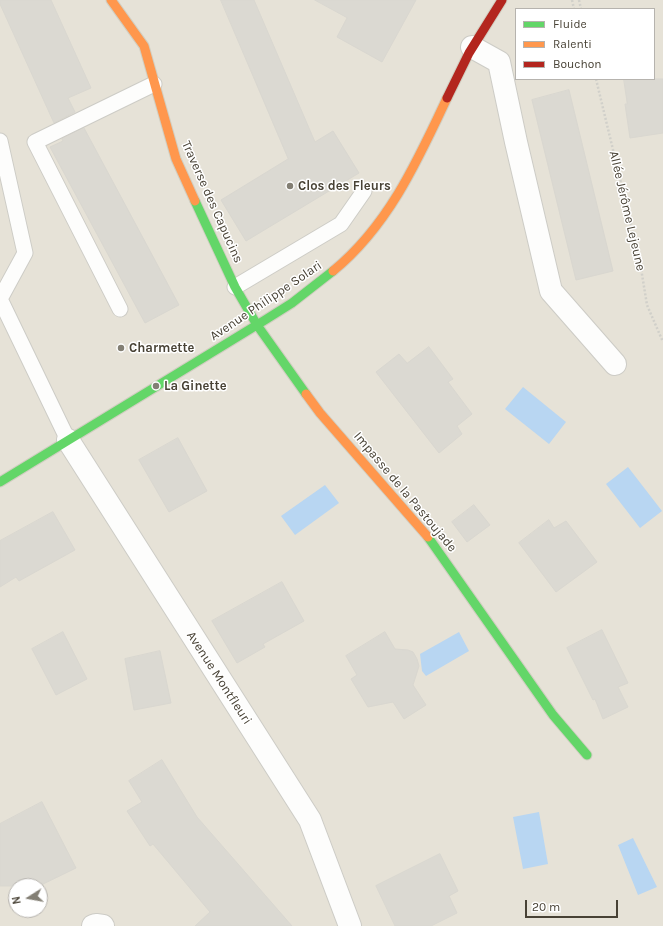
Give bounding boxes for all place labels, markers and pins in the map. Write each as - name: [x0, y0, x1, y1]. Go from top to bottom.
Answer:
- place label: Clos des Fleurs: [298, 178, 391, 194]
- marker: Clos des Fleurs: [285, 181, 295, 191]
- place label: Charmette: [129, 340, 194, 356]
- marker: Charmette: [116, 343, 126, 353]
- place label: La Ginette: [164, 378, 227, 394]
- marker: La Ginette: [151, 381, 161, 391]

